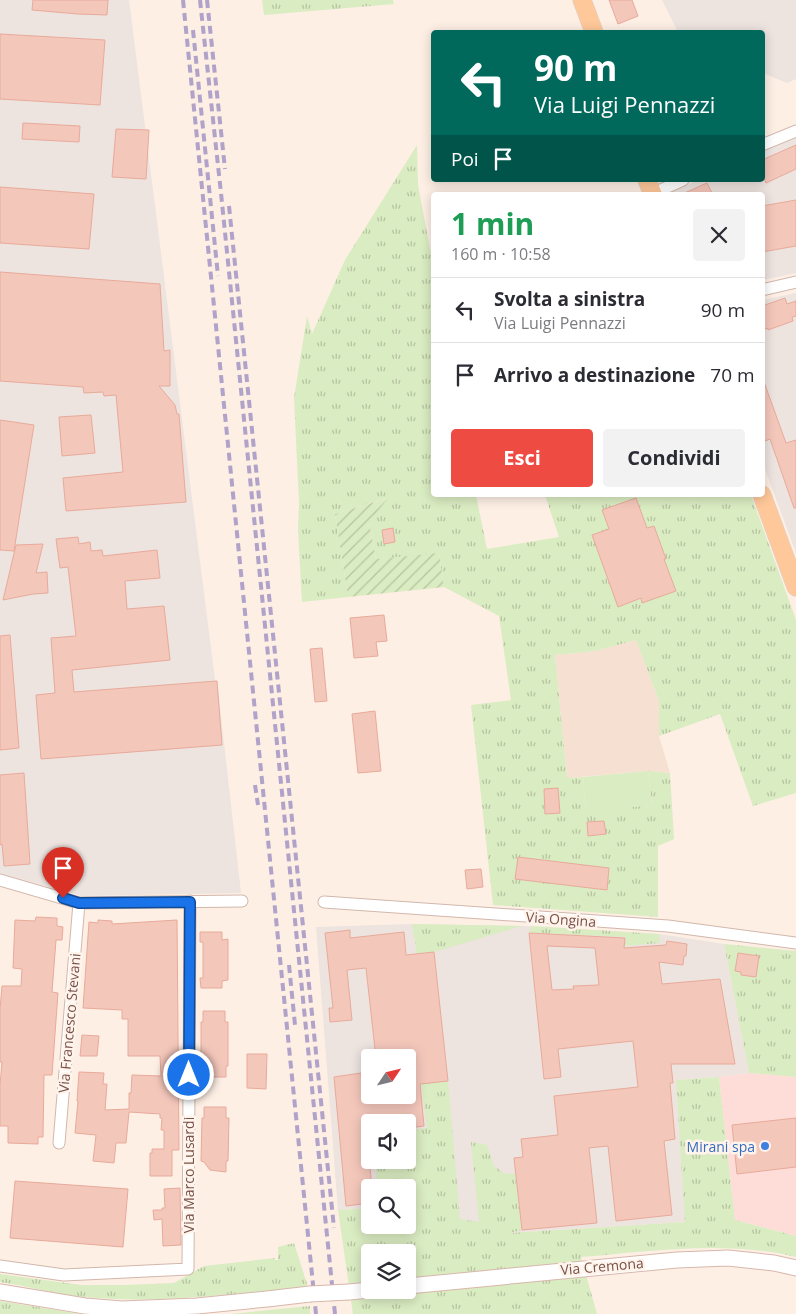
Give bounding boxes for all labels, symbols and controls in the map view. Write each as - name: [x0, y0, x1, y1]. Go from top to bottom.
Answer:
- text: 90 m: [534, 44, 617, 91]
- icon: left: [451, 50, 516, 115]
- text: Via Luigi Pennazzi: [534, 89, 715, 119]
- icon: arrive: [489, 145, 517, 173]
- text: Poi: [451, 146, 479, 172]
- text: 1 min: [451, 203, 534, 244]
- button: close: [693, 209, 745, 261]
- text: 160 m · 10:58: [451, 243, 551, 265]
- text: Svolta a sinistra: [494, 286, 645, 312]
- icon: left: [451, 296, 479, 324]
- text: 90 m: [701, 297, 745, 323]
- text: Via Luigi Pennazzi: [494, 312, 626, 334]
- icon: arrive: [451, 361, 479, 389]
- text: Arrivo a destinazione: [494, 362, 695, 388]
- text: 70 m: [710, 362, 755, 388]
- button: Esci: [451, 429, 593, 487]
- button: Condividi: [603, 429, 745, 487]
- pin: [42, 847, 84, 898]
- icon: arrive: [49, 854, 77, 882]
- street label: Via Ongina: [525, 907, 597, 931]
- street label: Via Francesco Stevani: [53, 952, 85, 1094]
- position arrow: [162, 1048, 214, 1100]
- north arrow: [361, 1049, 416, 1104]
- map controls: [361, 1049, 416, 1299]
- button: sound: [361, 1114, 416, 1169]
- street label: Via Marco Lusardi: [179, 1117, 198, 1233]
- place label: Mirani spa: [687, 1137, 755, 1156]
- marker: Mirani spa: [759, 1140, 771, 1152]
- button: search: [361, 1179, 416, 1234]
- button: layers: [361, 1244, 416, 1299]
- street label: Via Cremona: [560, 1253, 644, 1279]

